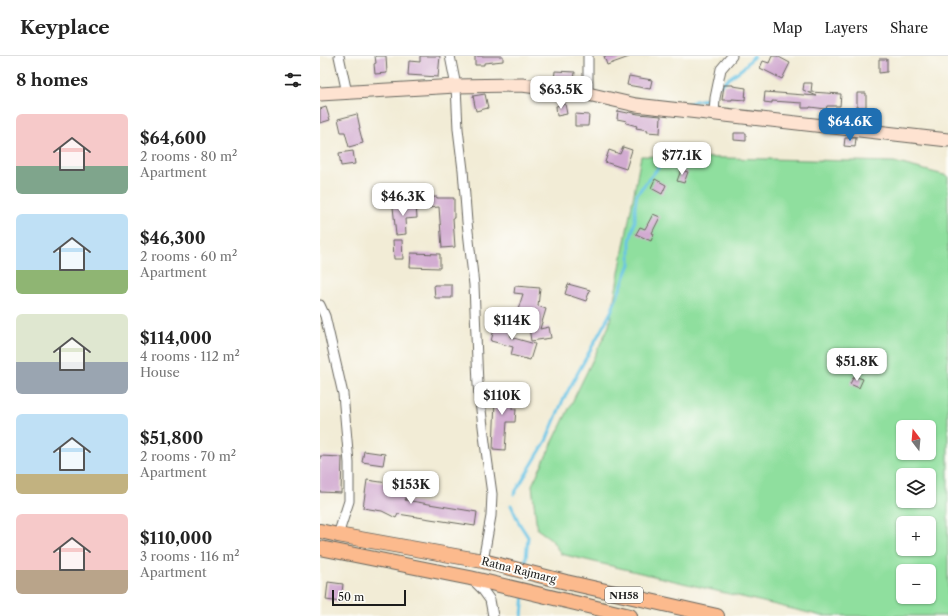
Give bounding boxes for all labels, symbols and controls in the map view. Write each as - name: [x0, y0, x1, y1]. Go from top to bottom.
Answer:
- text: Keyplace: [20, 16, 110, 39]
- text: Map: [772, 19, 802, 37]
- text: Layers: [824, 19, 868, 37]
- text: Share: [890, 19, 928, 37]
- icon: filters: [282, 69, 304, 91]
- text: 8 homes: [16, 70, 88, 90]
- pin: $63.5K: [528, 76, 594, 110]
- text: $63.5K: [539, 81, 583, 97]
- pin: $64.6K: [817, 108, 883, 142]
- text: $64.6K: [828, 113, 872, 129]
- text: $64,600: [140, 128, 206, 148]
- icon: home: [48, 130, 96, 178]
- pin: $77.1K: [649, 142, 715, 176]
- text: $77.1K: [662, 147, 702, 163]
- text: 2 rooms · 80 m²: [140, 148, 237, 164]
- text: Apartment: [140, 164, 207, 180]
- pin: $46.3K: [370, 183, 436, 217]
- text: $46.3K: [381, 188, 425, 204]
- text: $46,300: [140, 228, 206, 248]
- icon: home: [48, 230, 96, 278]
- text: 2 rooms · 60 m²: [140, 248, 237, 264]
- text: Apartment: [140, 264, 207, 280]
- pin: $114K: [484, 307, 540, 341]
- text: $114K: [493, 312, 531, 328]
- text: $114,000: [140, 328, 212, 348]
- icon: home: [48, 330, 96, 378]
- text: 4 rooms · 112 m²: [140, 348, 240, 364]
- pin: $51.8K: [824, 348, 890, 382]
- text: $51.8K: [836, 353, 878, 369]
- text: House: [140, 364, 180, 380]
- pin: $110K: [474, 382, 530, 416]
- text: $110K: [483, 387, 521, 403]
- north arrow: [896, 420, 936, 460]
- map controls: [896, 420, 936, 604]
- text: $51,800: [140, 428, 203, 448]
- icon: home: [48, 430, 96, 478]
- text: 2 rooms · 70 m²: [140, 448, 236, 464]
- text: Apartment: [140, 464, 207, 480]
- button: layers: [896, 468, 936, 508]
- pin: $153K: [383, 471, 439, 505]
- text: $153K: [392, 476, 430, 492]
- button: +: [896, 516, 936, 556]
- text: $110,000: [140, 528, 212, 548]
- icon: home: [48, 530, 96, 578]
- text: 3 rooms · 116 m²: [140, 548, 240, 564]
- street label: Ratna Rajmarg: [480, 554, 558, 586]
- text: Apartment: [140, 564, 207, 580]
- button: −: [896, 564, 936, 604]
- road number: NH58: [605, 587, 643, 603]
- scale bar: [332, 588, 406, 607]
- text: 50 m: [338, 590, 364, 604]

